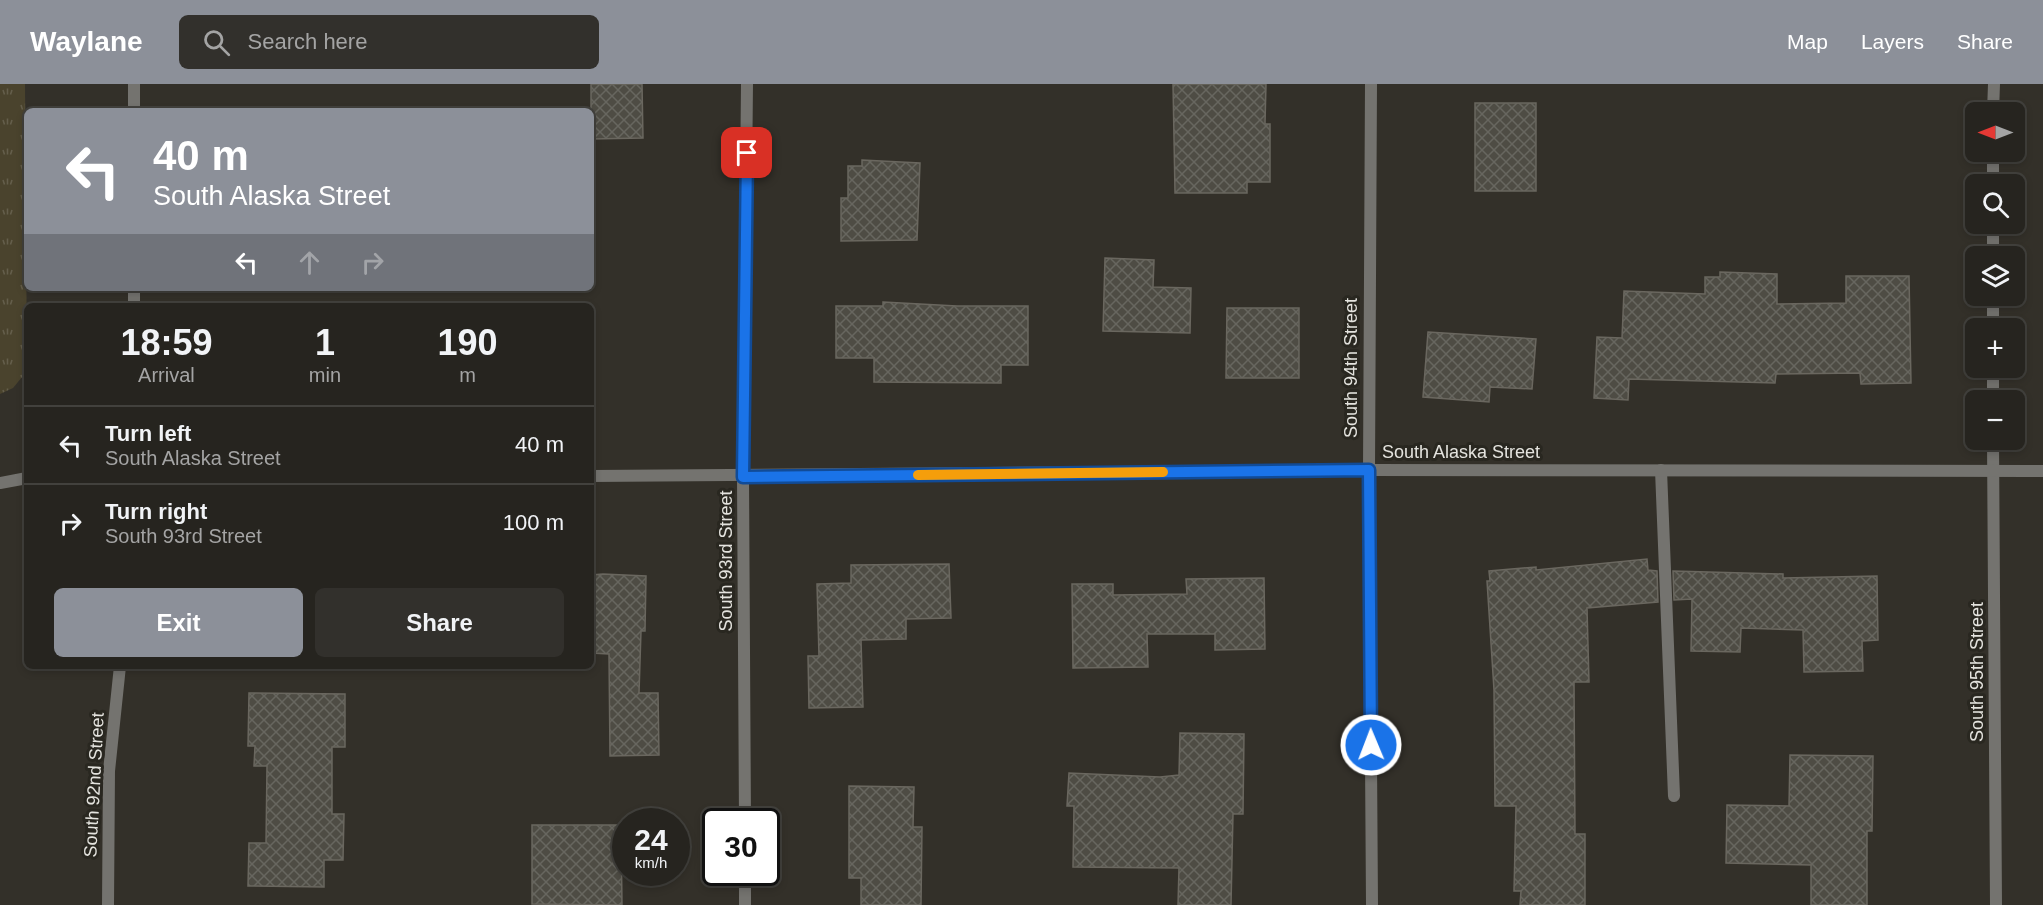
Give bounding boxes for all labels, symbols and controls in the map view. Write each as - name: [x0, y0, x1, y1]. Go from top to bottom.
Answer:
- search box: [179, 15, 599, 69]
- text: Waylane: [30, 26, 143, 57]
- icon: search: [200, 26, 233, 59]
- text: Search here: [248, 29, 367, 54]
- text: Map: [1787, 30, 1828, 53]
- text: Layers: [1861, 30, 1924, 53]
- text: Share: [1957, 30, 2013, 53]
- north arrow: [1965, 102, 2025, 162]
- map controls: [1965, 102, 2025, 450]
- pin: [721, 127, 772, 178]
- icon: left: [54, 132, 132, 210]
- text: 40 m: [153, 132, 249, 179]
- icon: arrive: [730, 136, 763, 169]
- button: search: [1965, 174, 2025, 234]
- text: South Alaska Street: [153, 181, 390, 211]
- icon: left: [230, 246, 263, 279]
- icon: ahead: [293, 246, 326, 279]
- icon: right: [356, 246, 389, 279]
- button: layers: [1965, 246, 2025, 306]
- street label: South 94th Street: [1341, 298, 1361, 438]
- button: +: [1965, 318, 2025, 378]
- text: 18:59: [120, 322, 212, 363]
- text: 1: [315, 322, 335, 363]
- text: 190: [437, 322, 498, 363]
- text: Arrival: [138, 364, 195, 386]
- text: min: [309, 364, 341, 386]
- text: m: [459, 364, 476, 386]
- button: −: [1965, 390, 2025, 450]
- text: Turn left: [105, 421, 191, 446]
- icon: left: [54, 429, 87, 462]
- text: 40 m: [515, 432, 564, 457]
- street label: South Alaska Street: [1382, 442, 1540, 462]
- text: South Alaska Street: [105, 447, 281, 469]
- street label: South 93rd Street: [716, 490, 736, 632]
- text: Turn right: [105, 499, 207, 524]
- icon: right: [54, 507, 87, 540]
- text: 100 m: [503, 510, 564, 535]
- text: South 93rd Street: [105, 525, 262, 547]
- button: Exit: [54, 588, 303, 657]
- button: Share: [315, 588, 564, 657]
- street label: South 95th Street: [1967, 602, 1987, 742]
- street label: South 92nd Street: [80, 712, 108, 858]
- position arrow: [1339, 713, 1403, 777]
- speed limit sign: 30: [702, 808, 780, 886]
- text: 24: [634, 823, 668, 856]
- text: km/h: [635, 854, 667, 871]

